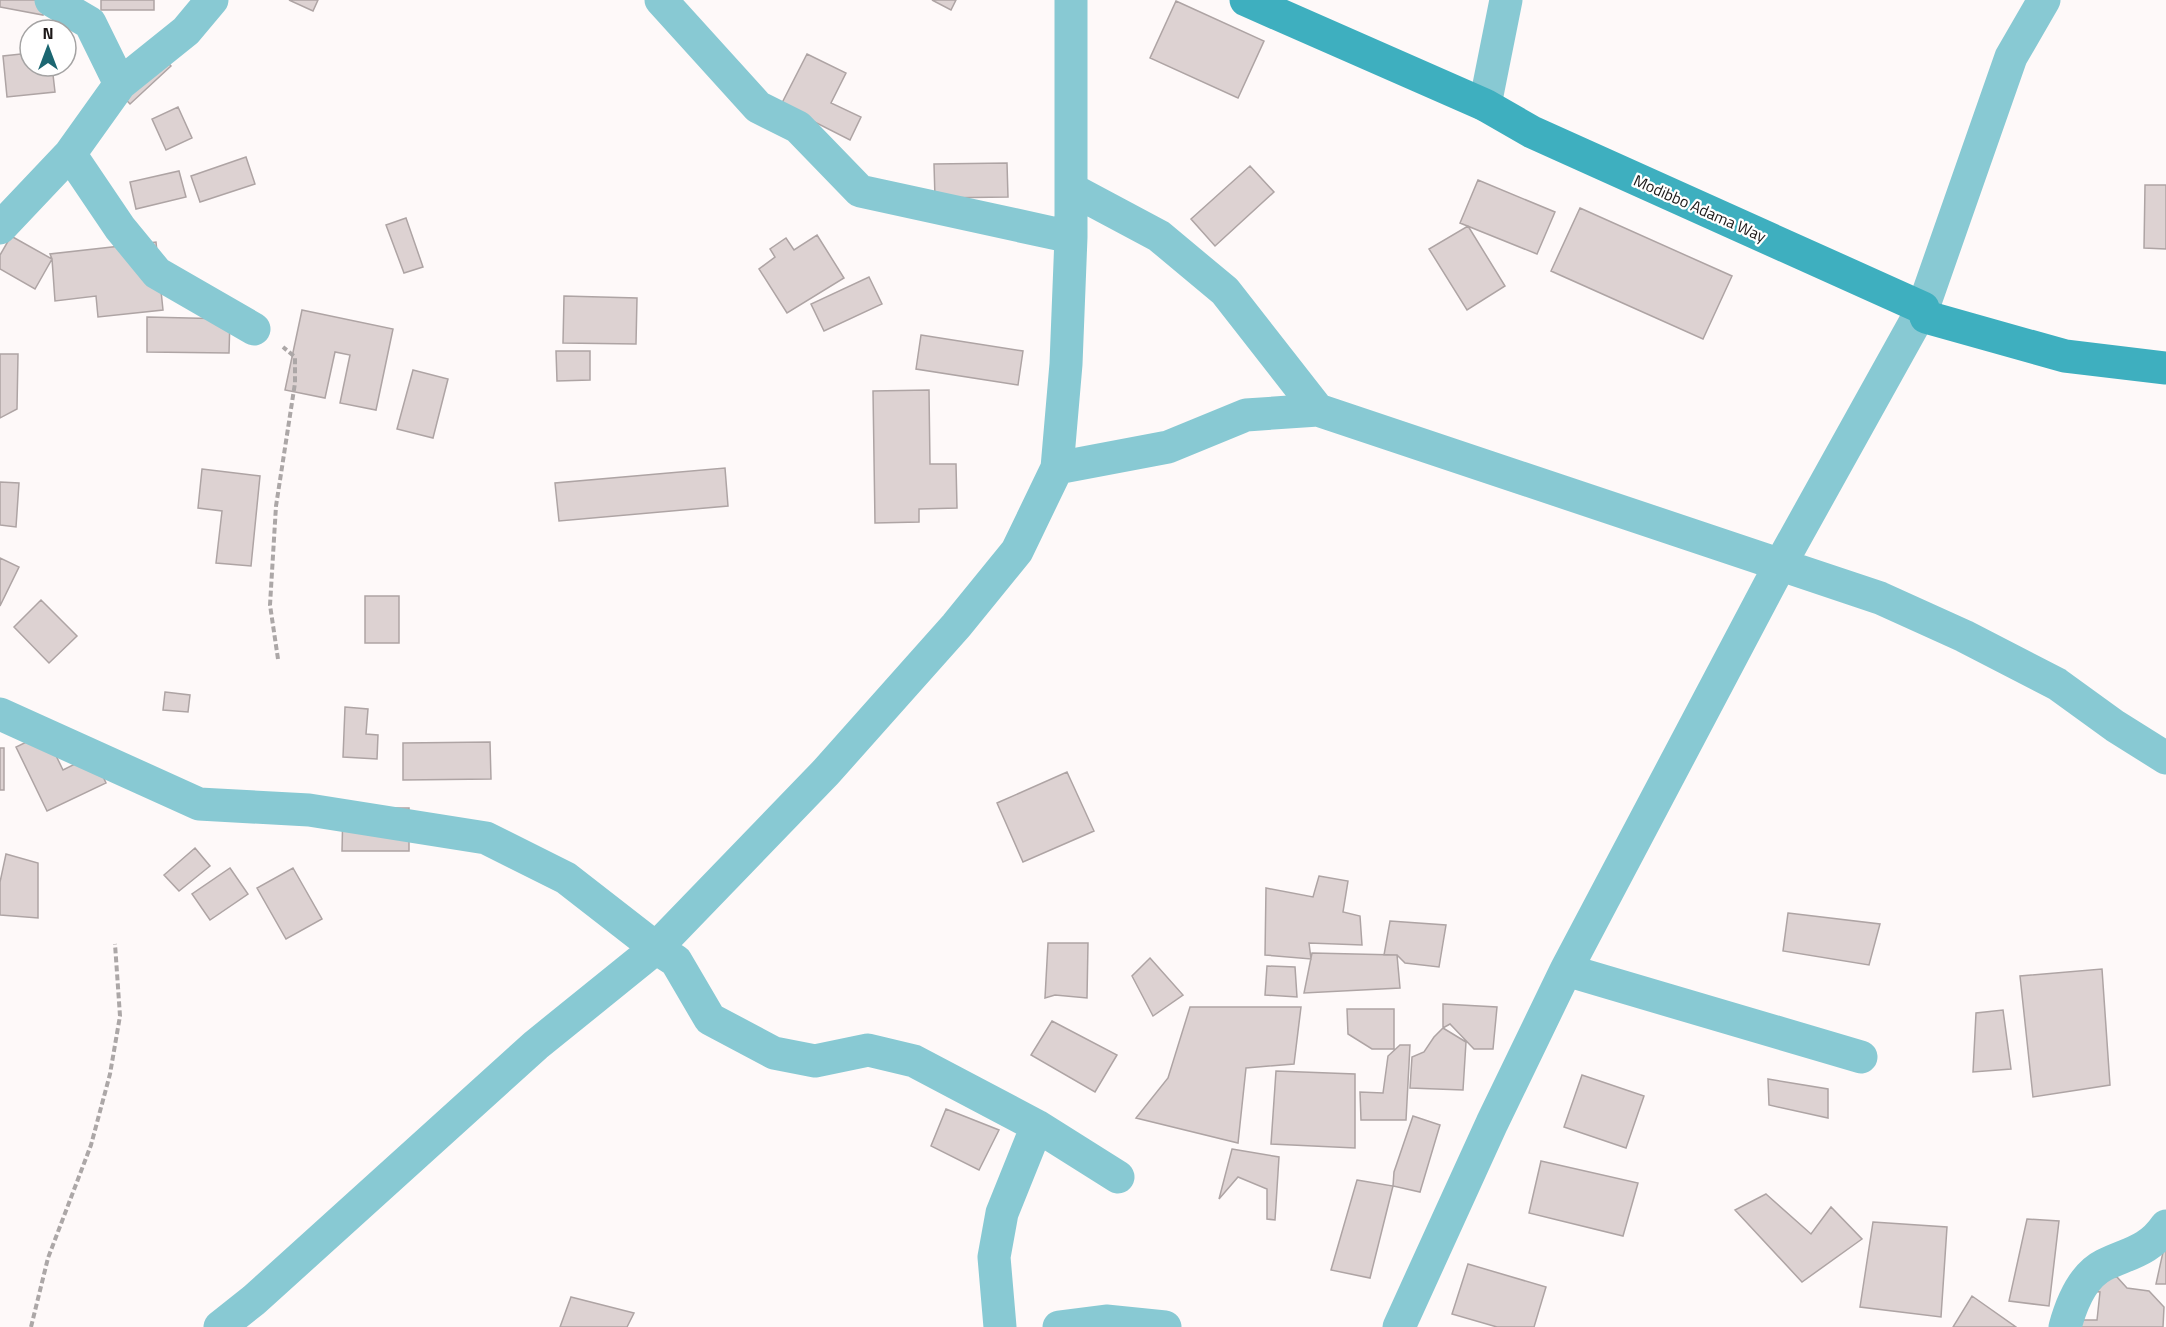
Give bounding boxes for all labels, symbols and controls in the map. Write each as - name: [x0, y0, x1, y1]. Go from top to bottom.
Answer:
- north arrow: [18, 18, 78, 78]
- text: N: [42, 21, 54, 45]
- street label: Modibbo Adama Way: [1630, 168, 1770, 248]

